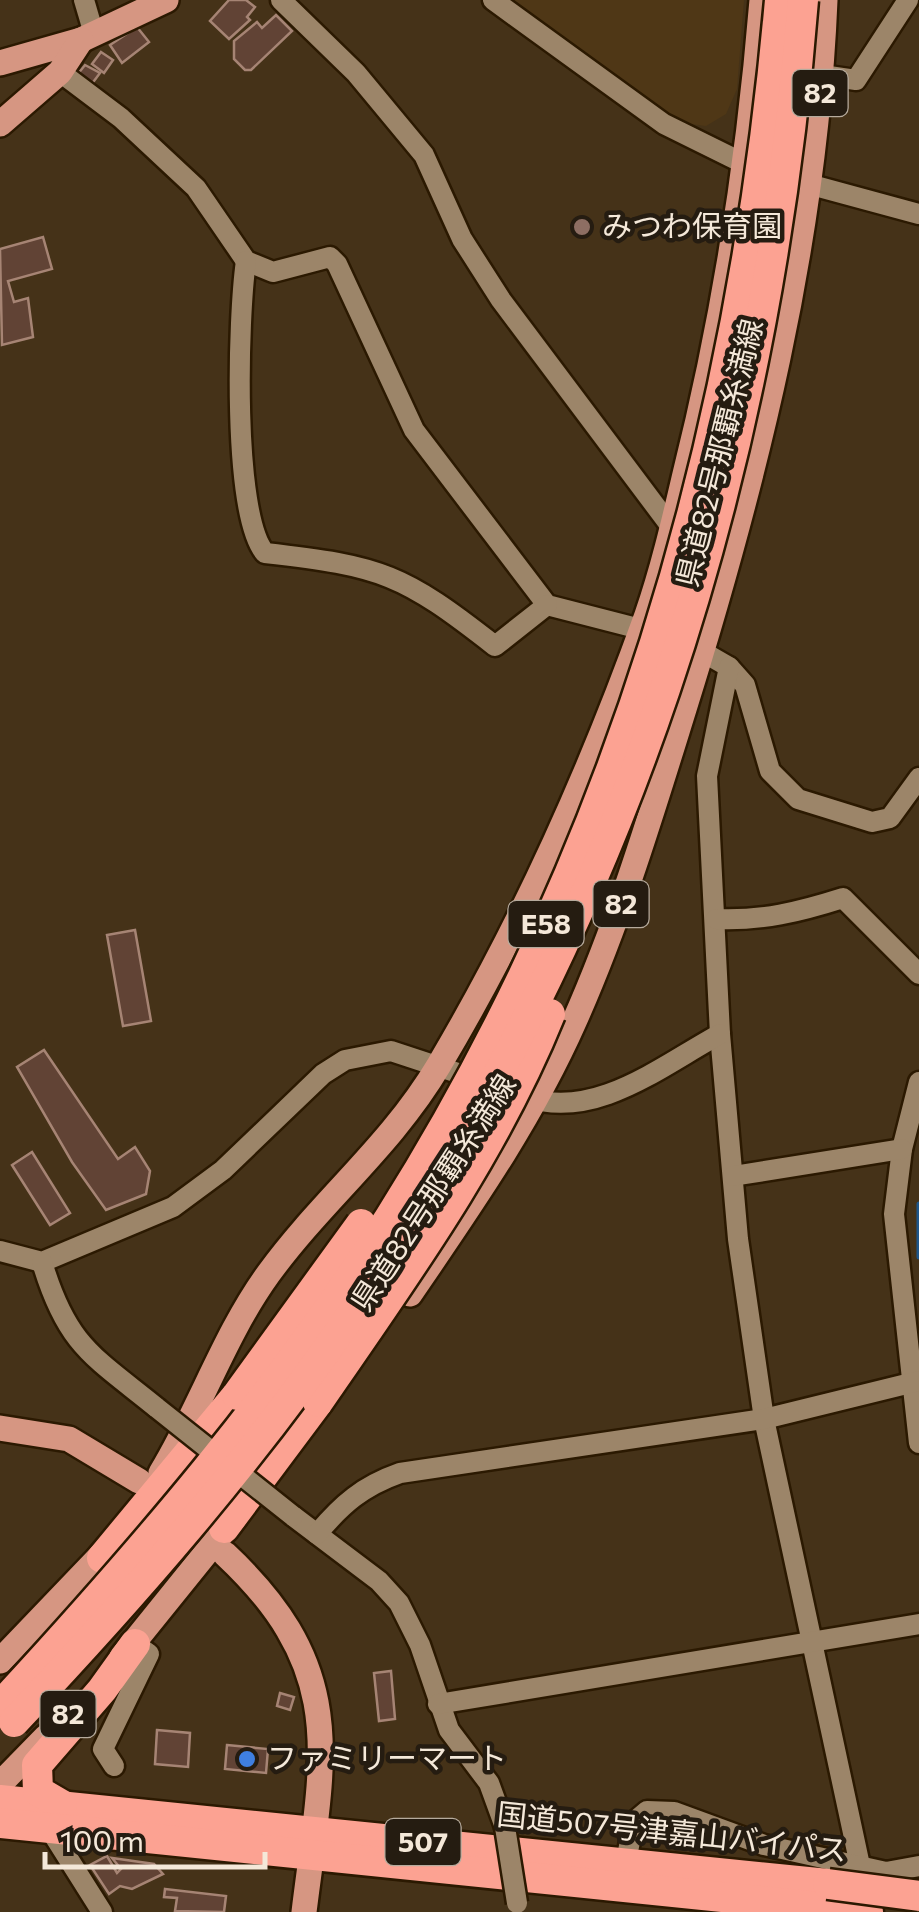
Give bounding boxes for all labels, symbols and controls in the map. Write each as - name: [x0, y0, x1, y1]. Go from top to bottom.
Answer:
- road number: 82: [792, 70, 848, 116]
- place label: みつわ保育園: [602, 206, 782, 243]
- marker: みつわ保育園: [571, 216, 593, 238]
- street label: 県道82号那覇糸満線: [666, 315, 769, 590]
- road number: 82: [594, 881, 648, 927]
- road number: E58: [508, 901, 584, 947]
- street label: 県道82号那覇糸満線: [342, 1066, 522, 1317]
- road number: 82: [40, 1691, 96, 1737]
- place label: ファミリーマート: [267, 1738, 507, 1775]
- marker: ファミリーマート: [236, 1748, 258, 1770]
- street label: 国道507号津嘉山バイパス: [495, 1794, 849, 1867]
- scale bar: [45, 1807, 265, 1869]
- road number: 507: [386, 1819, 460, 1865]
- text: 100 m: [60, 1821, 144, 1858]

